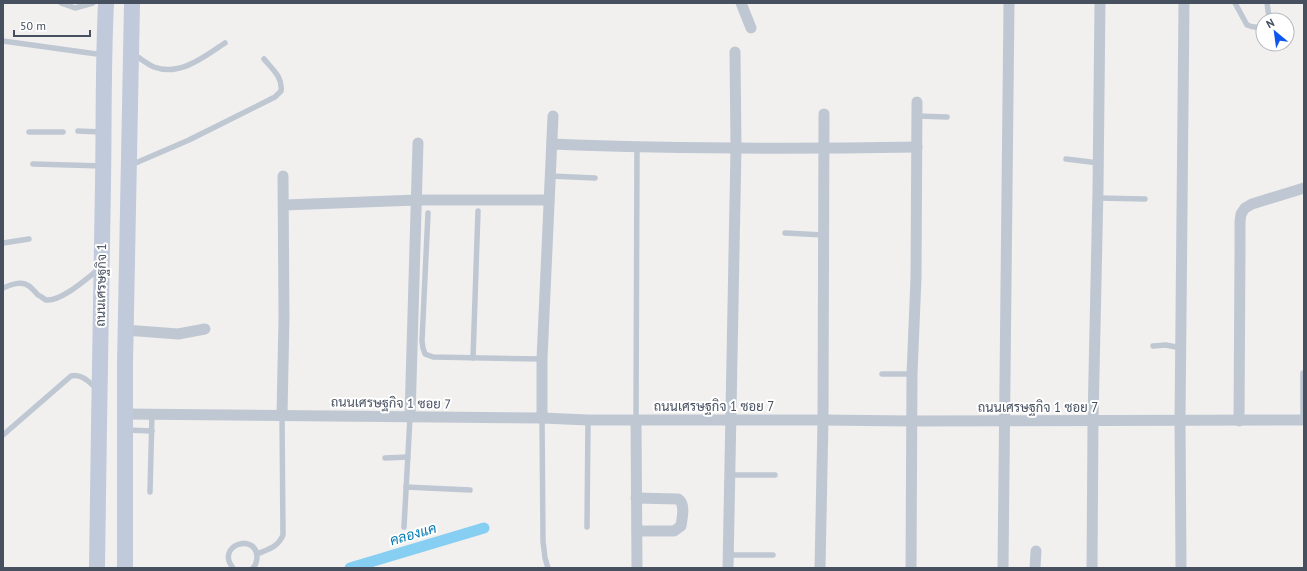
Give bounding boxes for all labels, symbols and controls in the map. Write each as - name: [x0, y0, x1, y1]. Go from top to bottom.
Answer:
- scale bar: [14, 12, 90, 38]
- north arrow: [1255, 12, 1295, 52]
- text: N: [1264, 15, 1277, 31]
- text: 50 m: [20, 18, 46, 33]
- street label: ถนนเศรษฐกิจ 1: [92, 243, 110, 327]
- street label: ถนนเศรษฐกิจ 1 ซอย 7: [331, 393, 451, 413]
- street label: ถนนเศรษฐกิจ 1 ซอย 7: [654, 398, 774, 415]
- street label: ถนนเศรษฐกิจ 1 ซอย 7: [978, 399, 1098, 416]
- water label: คลองแค: [388, 519, 438, 549]

